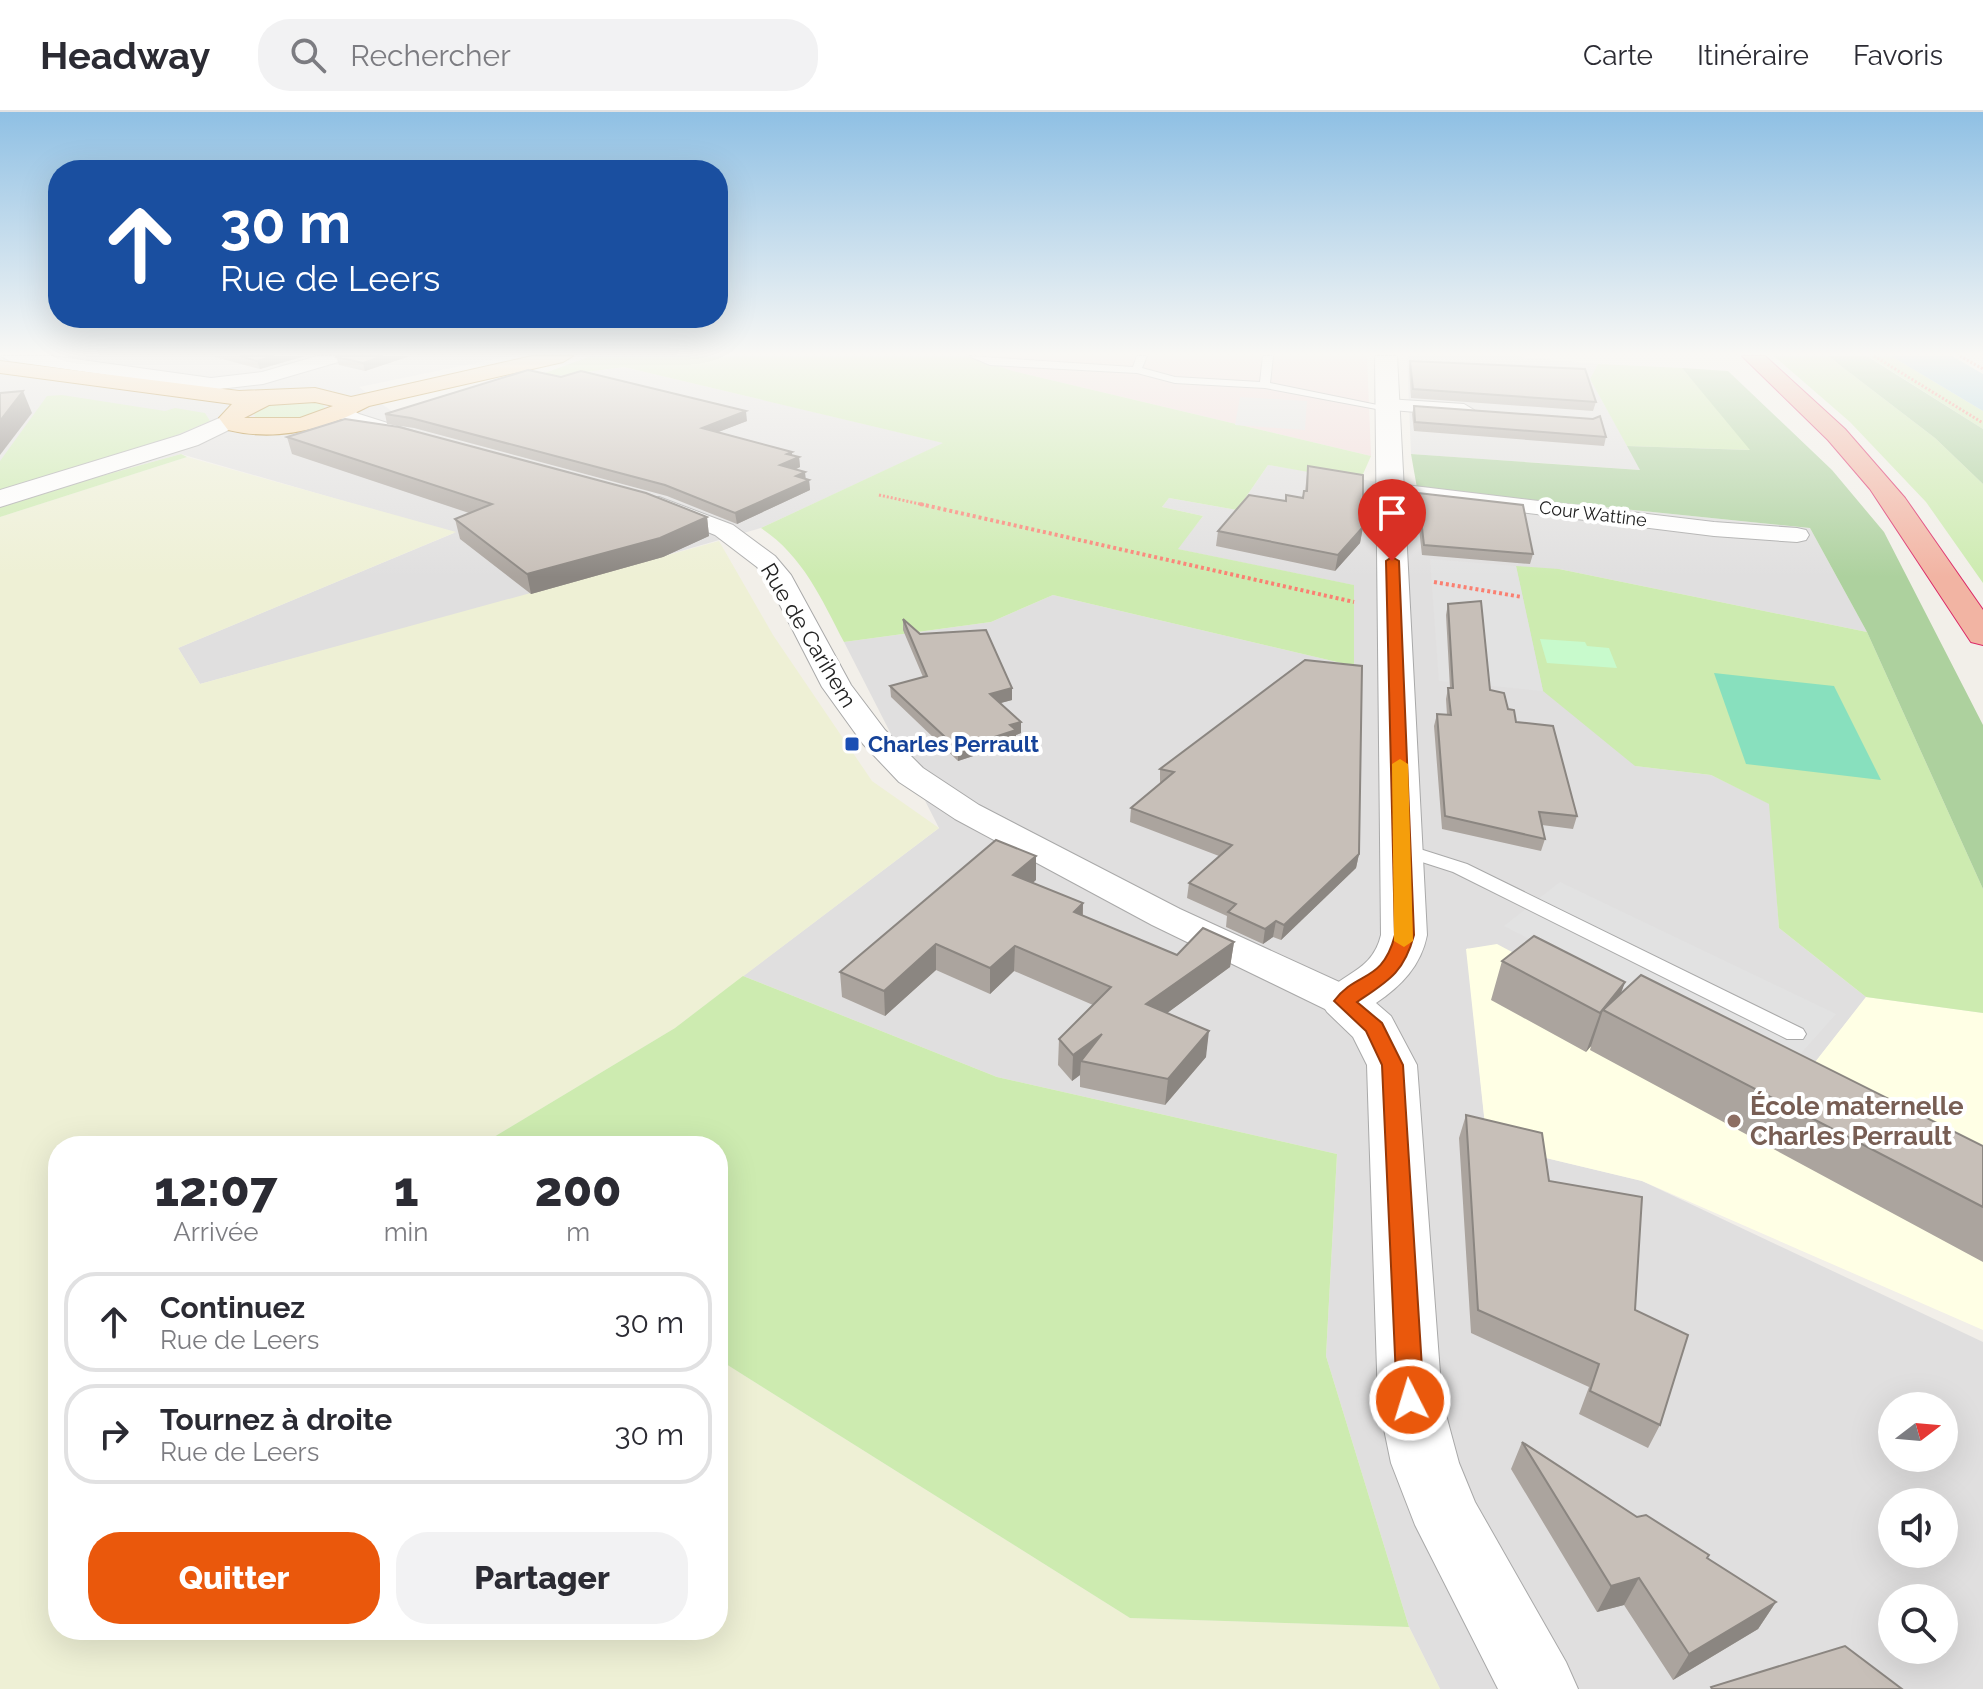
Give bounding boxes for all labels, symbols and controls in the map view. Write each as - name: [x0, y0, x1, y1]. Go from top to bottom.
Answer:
- search box: [258, 19, 818, 91]
- text: Headway: [40, 33, 210, 78]
- icon: search: [286, 33, 330, 77]
- text: Rechercher: [350, 38, 511, 73]
- text: Carte: [1583, 39, 1653, 72]
- text: Itinéraire: [1697, 39, 1809, 72]
- text: Favoris: [1853, 39, 1943, 72]
- text: 30 m: [220, 190, 351, 256]
- icon: ahead: [88, 192, 192, 296]
- text: Rue de Leers: [220, 257, 441, 299]
- pin: [1358, 479, 1426, 561]
- icon: arrive: [1370, 491, 1414, 535]
- street label: Cour Wattine: [1538, 496, 1648, 531]
- street label: Rue de Carihem: [756, 558, 862, 712]
- place label: Charles Perrault: [868, 731, 1039, 757]
- marker: Charles Perrault: [843, 735, 861, 753]
- place label: École maternelle Charles Perrault: [1750, 1091, 1964, 1151]
- marker: École maternelle Charles Perrault: [1725, 1112, 1743, 1130]
- text: 12:07: [154, 1161, 277, 1217]
- text: 1: [394, 1161, 419, 1217]
- text: 200: [535, 1161, 622, 1217]
- text: Arrivée: [173, 1217, 259, 1247]
- text: min: [384, 1217, 428, 1247]
- text: m: [566, 1217, 590, 1247]
- text: Continuez: [160, 1290, 305, 1325]
- icon: ahead: [92, 1300, 136, 1344]
- text: 30 m: [614, 1305, 684, 1340]
- text: Rue de Leers: [160, 1325, 319, 1355]
- position arrow: [1368, 1358, 1452, 1442]
- north arrow: [1878, 1392, 1958, 1472]
- map controls: [1878, 1392, 1958, 1664]
- text: Tournez à droite: [160, 1402, 392, 1437]
- icon: right: [92, 1412, 136, 1456]
- text: 30 m: [614, 1417, 684, 1452]
- text: Rue de Leers: [160, 1437, 319, 1467]
- button: sound: [1878, 1488, 1958, 1568]
- button: Quitter: [88, 1532, 380, 1624]
- button: Partager: [396, 1532, 688, 1624]
- button: search: [1878, 1584, 1958, 1664]

